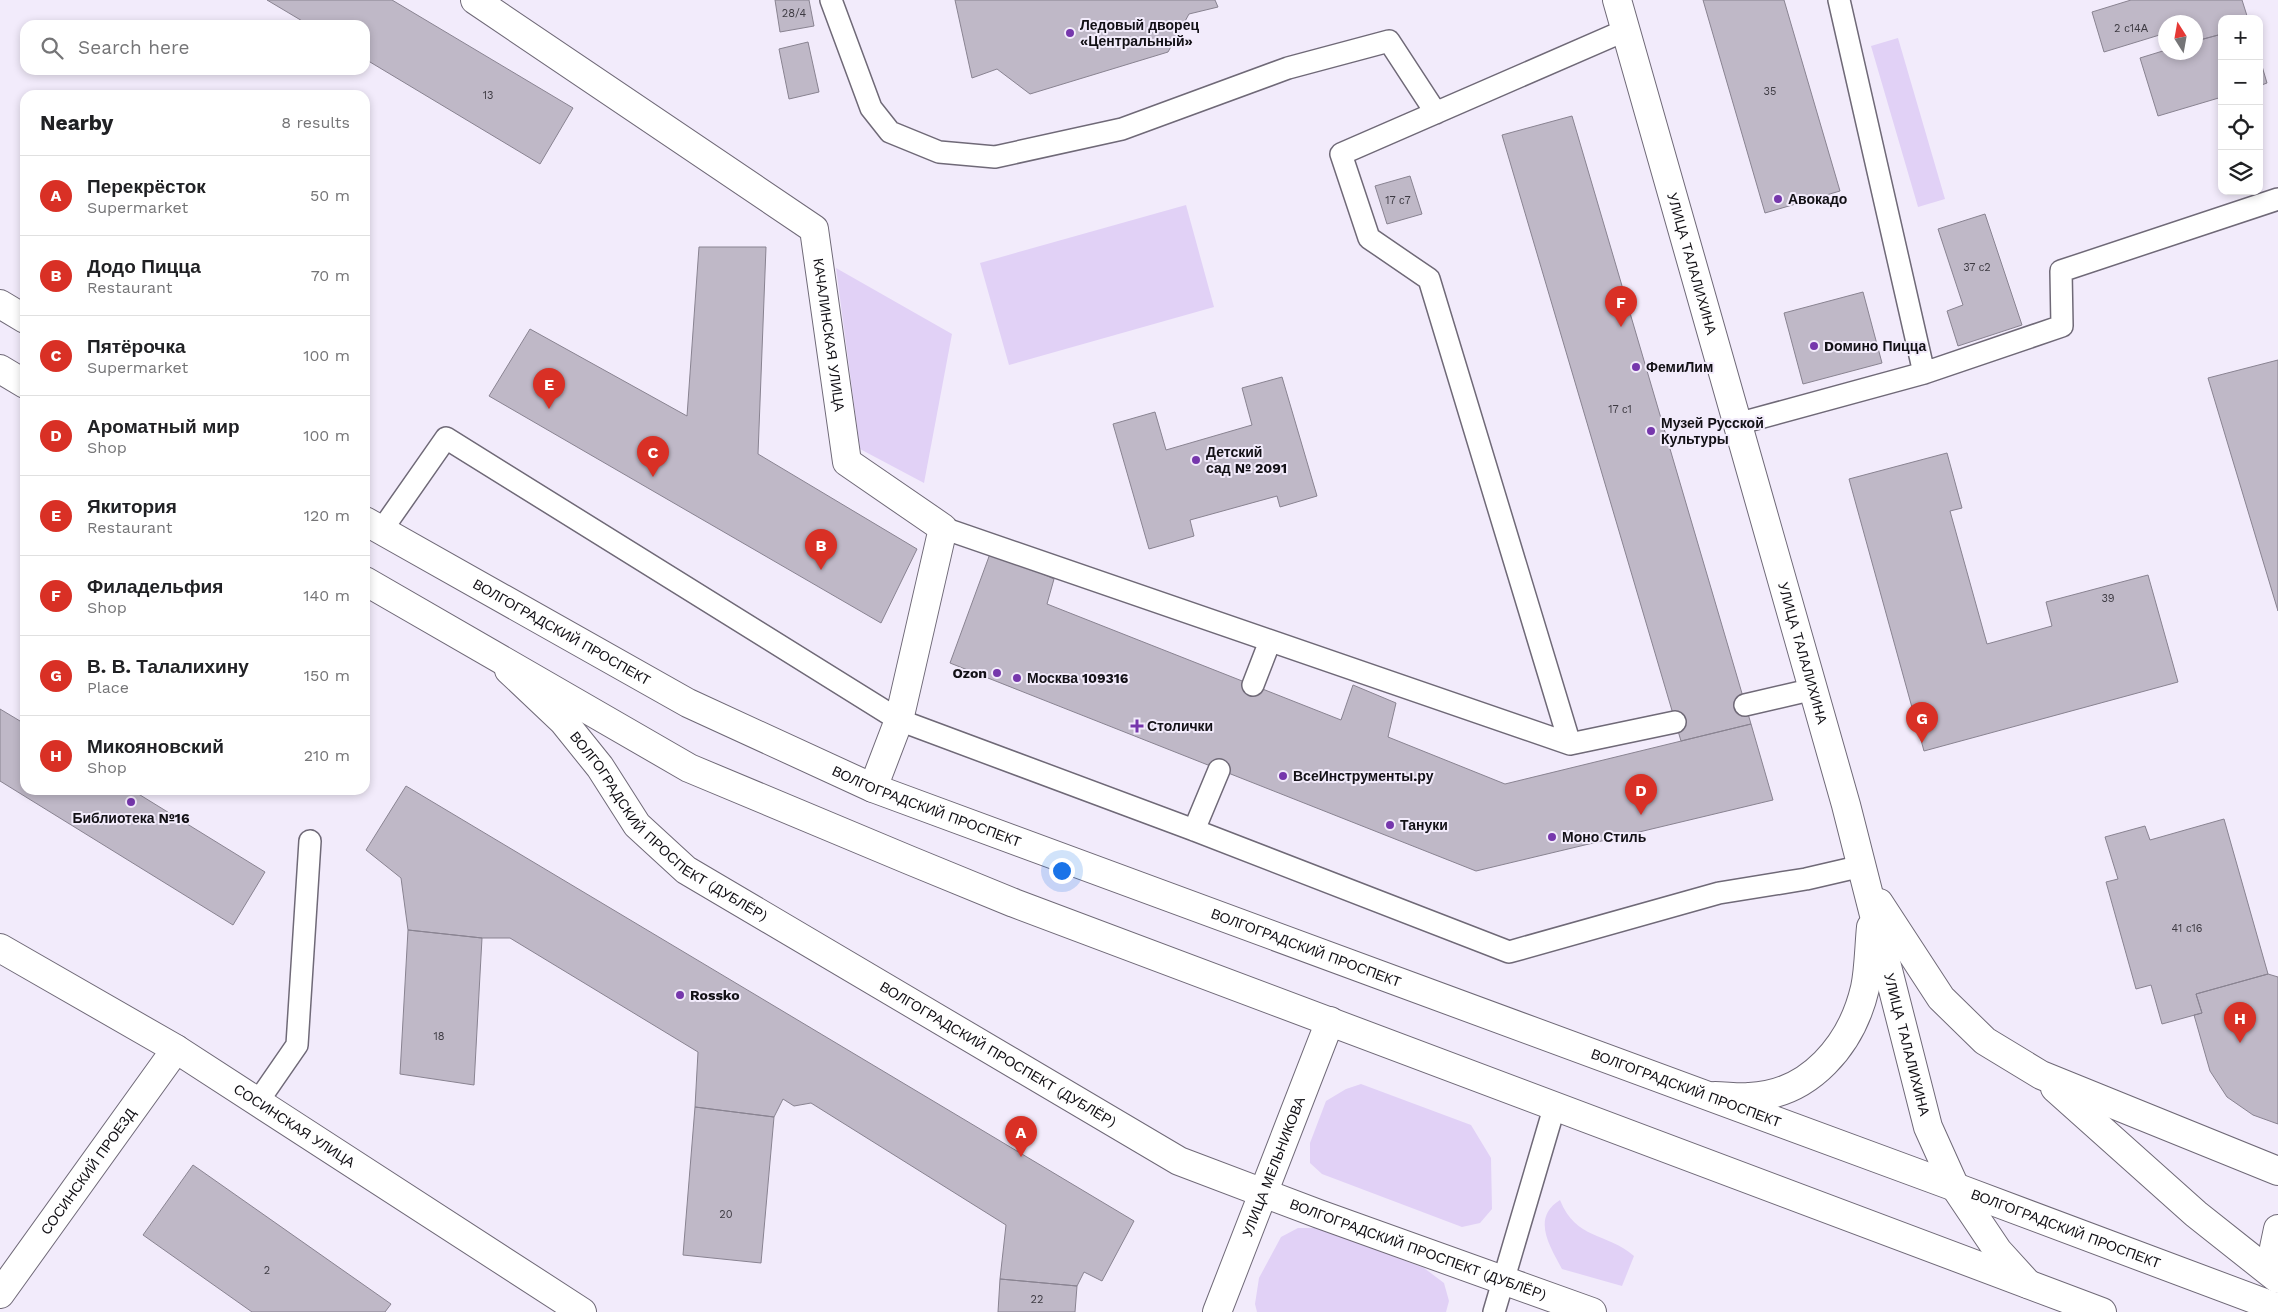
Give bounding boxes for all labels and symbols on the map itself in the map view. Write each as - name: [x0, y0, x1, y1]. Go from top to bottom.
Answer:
- house number: 28/4: [782, 7, 806, 20]
- north arrow: [2158, 15, 2203, 60]
- place label: Ледовый дворец «Центральный»: [1080, 17, 1199, 49]
- house number: 2 с14А: [2114, 22, 2149, 35]
- marker: Ледовый дворец «Центральный»: [1064, 27, 1076, 39]
- house number: 35: [1764, 85, 1776, 98]
- house number: 13: [483, 89, 493, 102]
- street label: УЛИЦА ТАЛАЛИХИНА: [1664, 191, 1720, 337]
- place label: Авокадо: [1788, 191, 1847, 207]
- marker: Авокадо: [1772, 193, 1784, 205]
- house number: 17 с7: [1385, 194, 1411, 207]
- street label: КАЧАЛИНСКАЯ УЛИЦА: [810, 257, 848, 413]
- house number: 37 с2: [1963, 261, 1991, 274]
- pin: F: [1605, 286, 1637, 327]
- place label: Dомино Пицца: [1824, 338, 1926, 354]
- marker: Dомино Пицца: [1808, 340, 1820, 352]
- place label: ФемиЛим: [1646, 359, 1713, 375]
- marker: ФемиЛим: [1630, 361, 1642, 373]
- pin: E: [533, 368, 565, 409]
- house number: 17 с1: [1608, 403, 1632, 416]
- place label: Музей Русской Культуры: [1661, 415, 1764, 447]
- marker: Музей Русской Культуры: [1645, 425, 1657, 437]
- pin: C: [637, 436, 669, 477]
- place label: Детский сад № 2091: [1206, 444, 1287, 476]
- marker: Детский сад № 2091: [1190, 454, 1202, 466]
- pin: B: [805, 529, 837, 570]
- street label: ВОЛГОГРАДСКИЙ ПРОСПЕКТ: [470, 576, 654, 689]
- street label: УЛИЦА ТАЛАЛИХИНА: [1775, 580, 1831, 727]
- house number: 39: [2101, 592, 2115, 605]
- place label: Ozon: [952, 665, 987, 681]
- marker: Ozon: [991, 667, 1003, 679]
- place label: Москва 109316: [1027, 670, 1129, 686]
- marker: Москва 109316: [1011, 672, 1023, 684]
- pin: G: [1906, 702, 1938, 743]
- place label: Столички: [1147, 718, 1213, 734]
- marker: Столички: [1131, 720, 1143, 732]
- street label: ВОЛГОГРАДСКИЙ ПРОСПЕКТ (ДУБЛЁР): [567, 728, 770, 924]
- street label: ВОЛГОГРАДСКИЙ ПРОСПЕКТ: [830, 762, 1024, 850]
- place label: ВсеИнструменты.ру: [1293, 768, 1434, 784]
- marker: ВсеИнструменты.ру: [1277, 770, 1289, 782]
- pin: D: [1625, 774, 1657, 815]
- marker: Библиотека №16: [125, 796, 137, 808]
- place label: Библиотека №16: [72, 810, 190, 826]
- place label: Тануки: [1400, 817, 1448, 833]
- marker: Тануки: [1384, 819, 1396, 831]
- place label: Моно Стиль: [1562, 829, 1647, 845]
- marker: Моно Стиль: [1546, 831, 1558, 843]
- your location: [1049, 858, 1075, 884]
- street label: ВОЛГОГРАДСКИЙ ПРОСПЕКТ: [1209, 905, 1404, 990]
- house number: 41 с16: [2171, 922, 2203, 935]
- street label: УЛИЦА ТАЛАЛИХИНА: [1881, 971, 1933, 1118]
- street label: ВОЛГОГРАДСКИЙ ПРОСПЕКТ (ДУБЛЁР): [877, 978, 1119, 1130]
- place label: Rossko: [690, 987, 740, 1003]
- marker: Rossko: [674, 989, 686, 1001]
- pin: H: [2224, 1002, 2256, 1043]
- house number: 18: [433, 1030, 445, 1043]
- street label: ВОЛГОГРАДСКИЙ ПРОСПЕКТ: [1589, 1046, 1784, 1130]
- street label: СОСИНСКАЯ УЛИЦА: [231, 1081, 358, 1171]
- street label: УЛИЦА МЕЛЬНИКОВА: [1239, 1094, 1308, 1239]
- street label: СОСИНСКИЙ ПРОЕЗД: [38, 1105, 139, 1237]
- pin: A: [1005, 1116, 1037, 1157]
- street label: ВОЛГОГРАДСКИЙ ПРОСПЕКТ: [1969, 1186, 2163, 1271]
- street label: ВОЛГОГРАДСКИЙ ПРОСПЕКТ (ДУБЛЁР): [1288, 1196, 1549, 1303]
- house number: 20: [719, 1208, 733, 1221]
- house number: 2: [264, 1264, 270, 1277]
- house number: 22: [1031, 1293, 1043, 1306]

